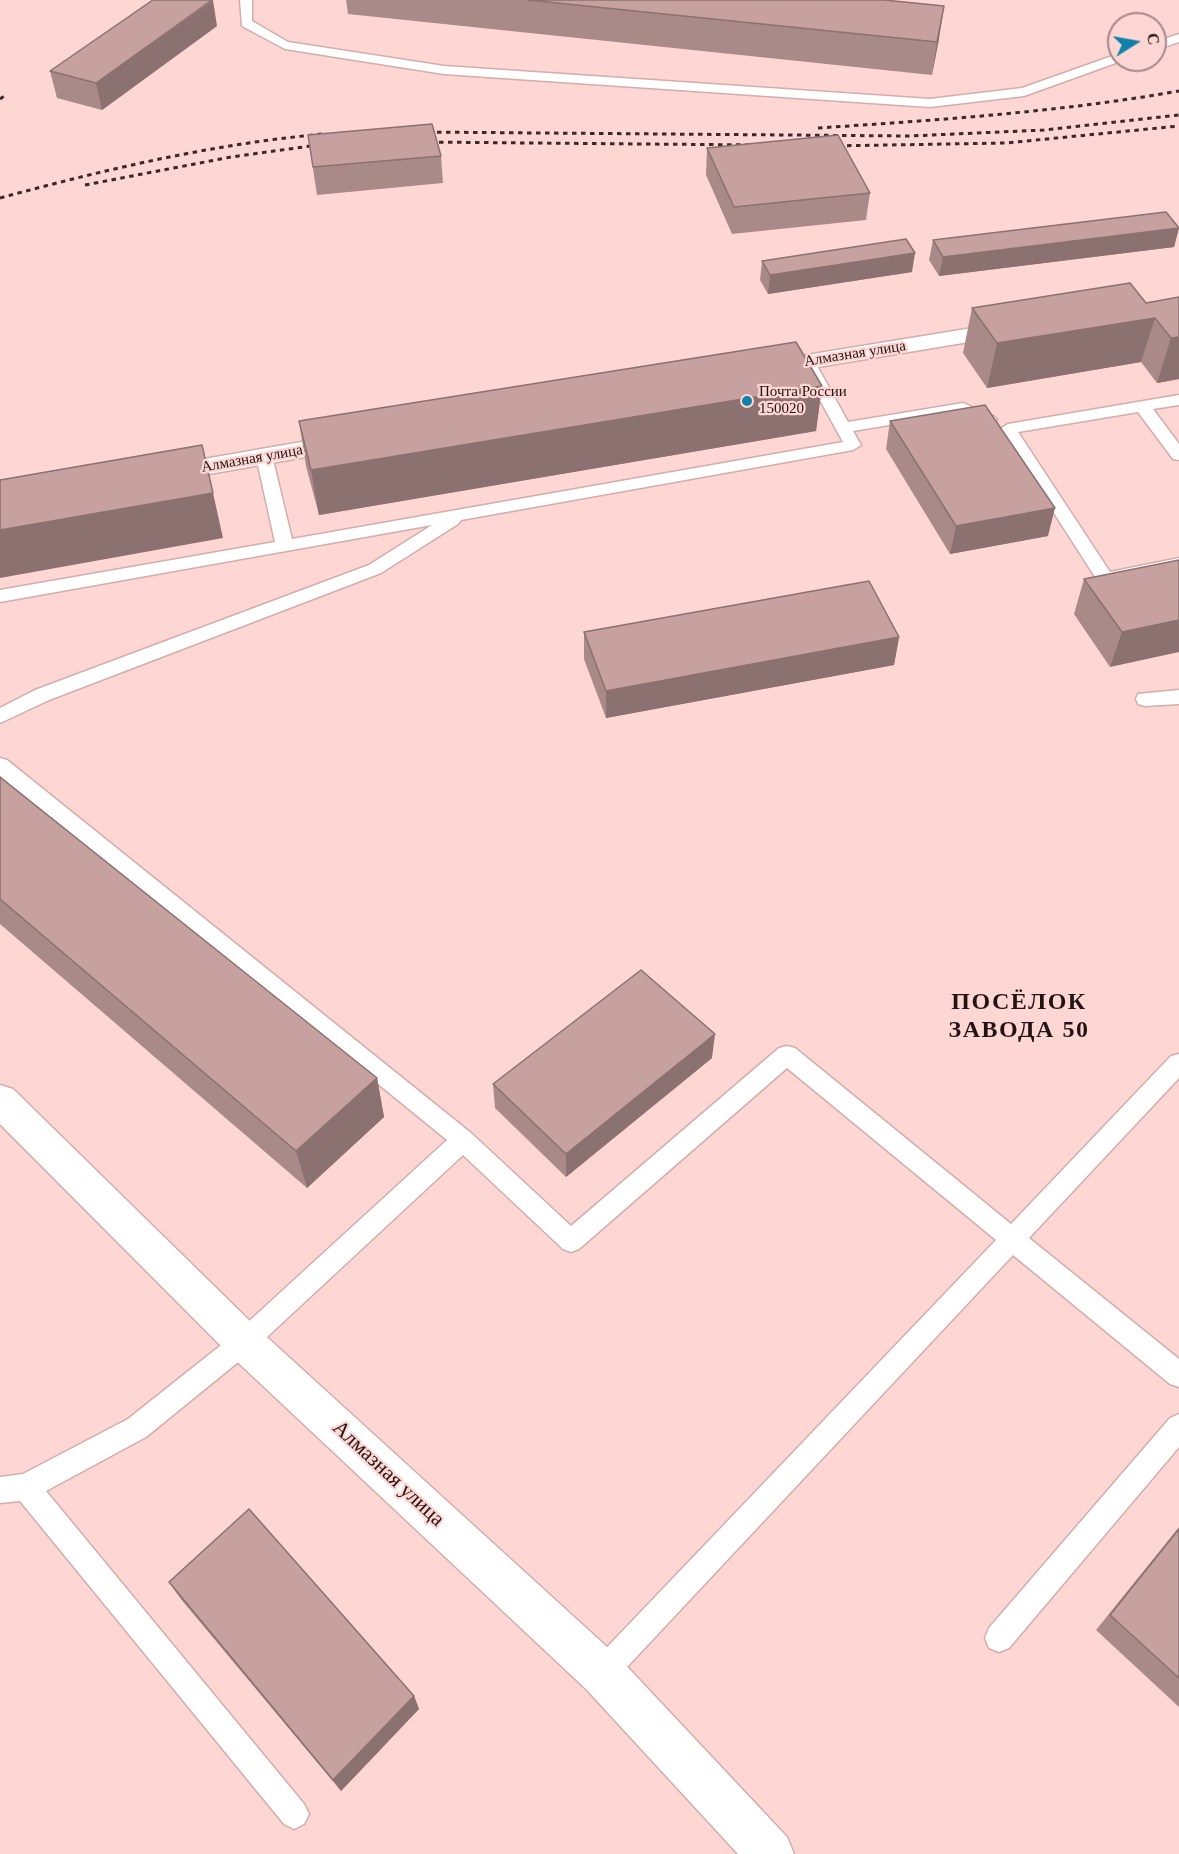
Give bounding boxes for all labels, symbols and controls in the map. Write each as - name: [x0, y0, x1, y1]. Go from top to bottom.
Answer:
- north arrow: [1107, 12, 1167, 72]
- text: С: [1144, 32, 1163, 46]
- street label: Алмазная улица: [803, 337, 907, 371]
- place label: Почта России 150020: [759, 383, 847, 418]
- marker: Почта России 150020: [740, 394, 754, 408]
- street label: Алмазная улица: [200, 441, 304, 477]
- district label: ПОСЁЛОК ЗАВОДА 50: [949, 989, 1089, 1045]
- street label: Алмазная улица: [327, 1416, 449, 1532]

